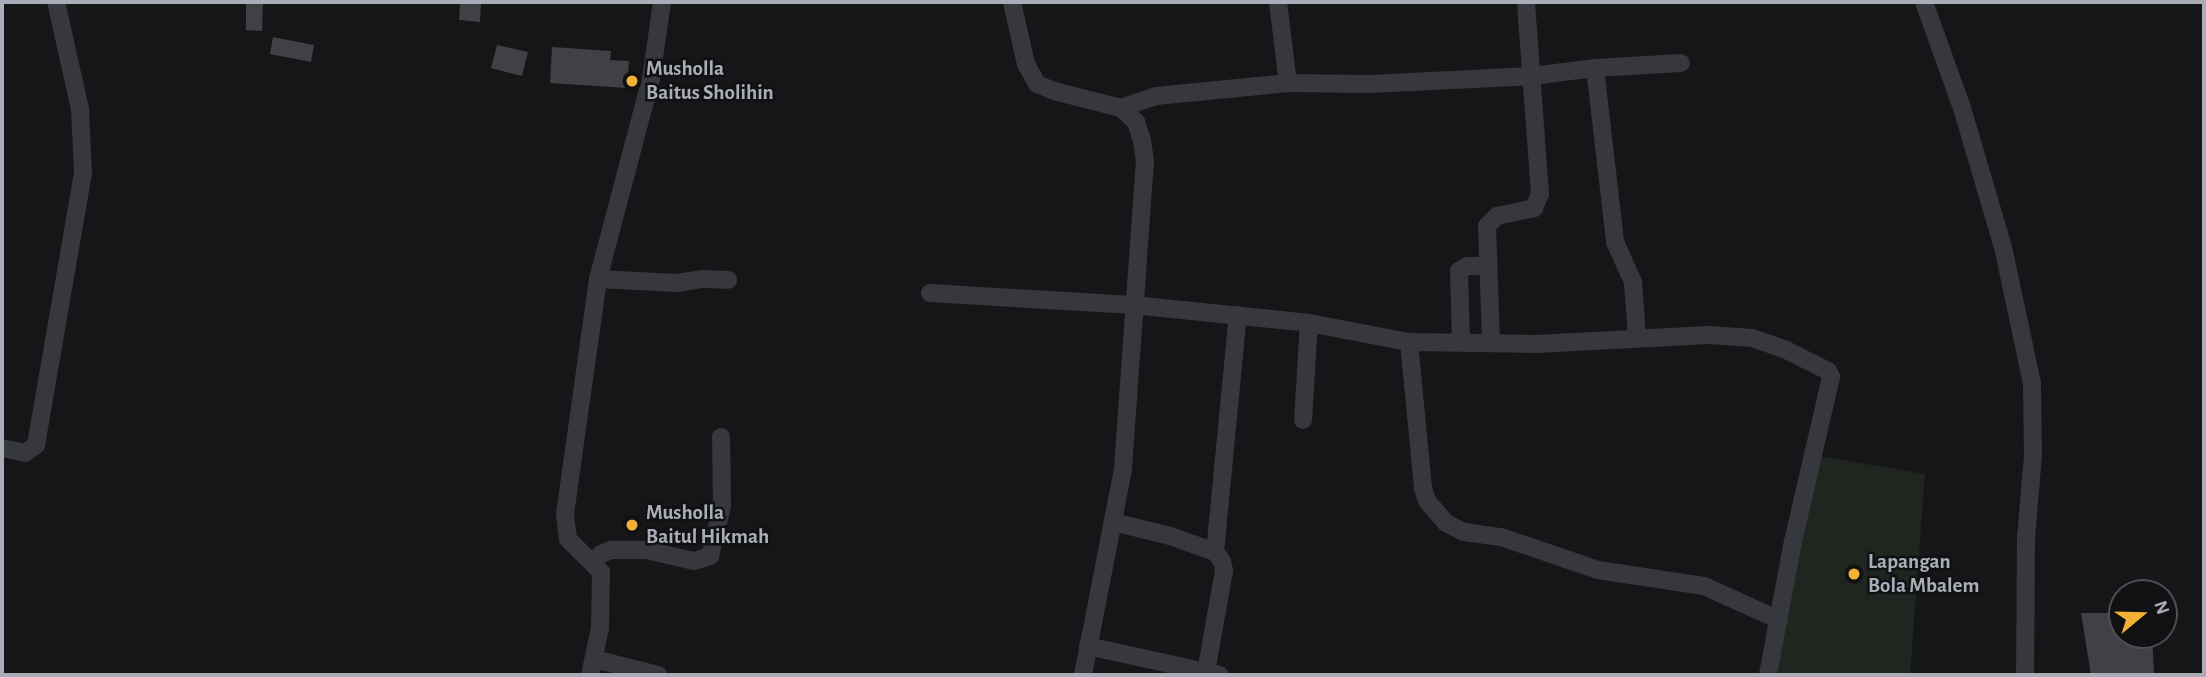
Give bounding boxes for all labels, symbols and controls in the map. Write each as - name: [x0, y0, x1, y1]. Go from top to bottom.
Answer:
- place label: Musholla Baitus Sholihin: [646, 56, 774, 106]
- marker: Musholla Baitus Sholihin: [624, 73, 640, 89]
- place label: Musholla Baitul Hikmah: [646, 500, 769, 550]
- marker: Musholla Baitul Hikmah: [624, 517, 640, 533]
- place label: Lapangan Bola Mbalem: [1868, 549, 1979, 599]
- marker: Lapangan Bola Mbalem: [1846, 566, 1862, 582]
- north arrow: [2108, 579, 2178, 649]
- text: N: [2150, 598, 2173, 617]

